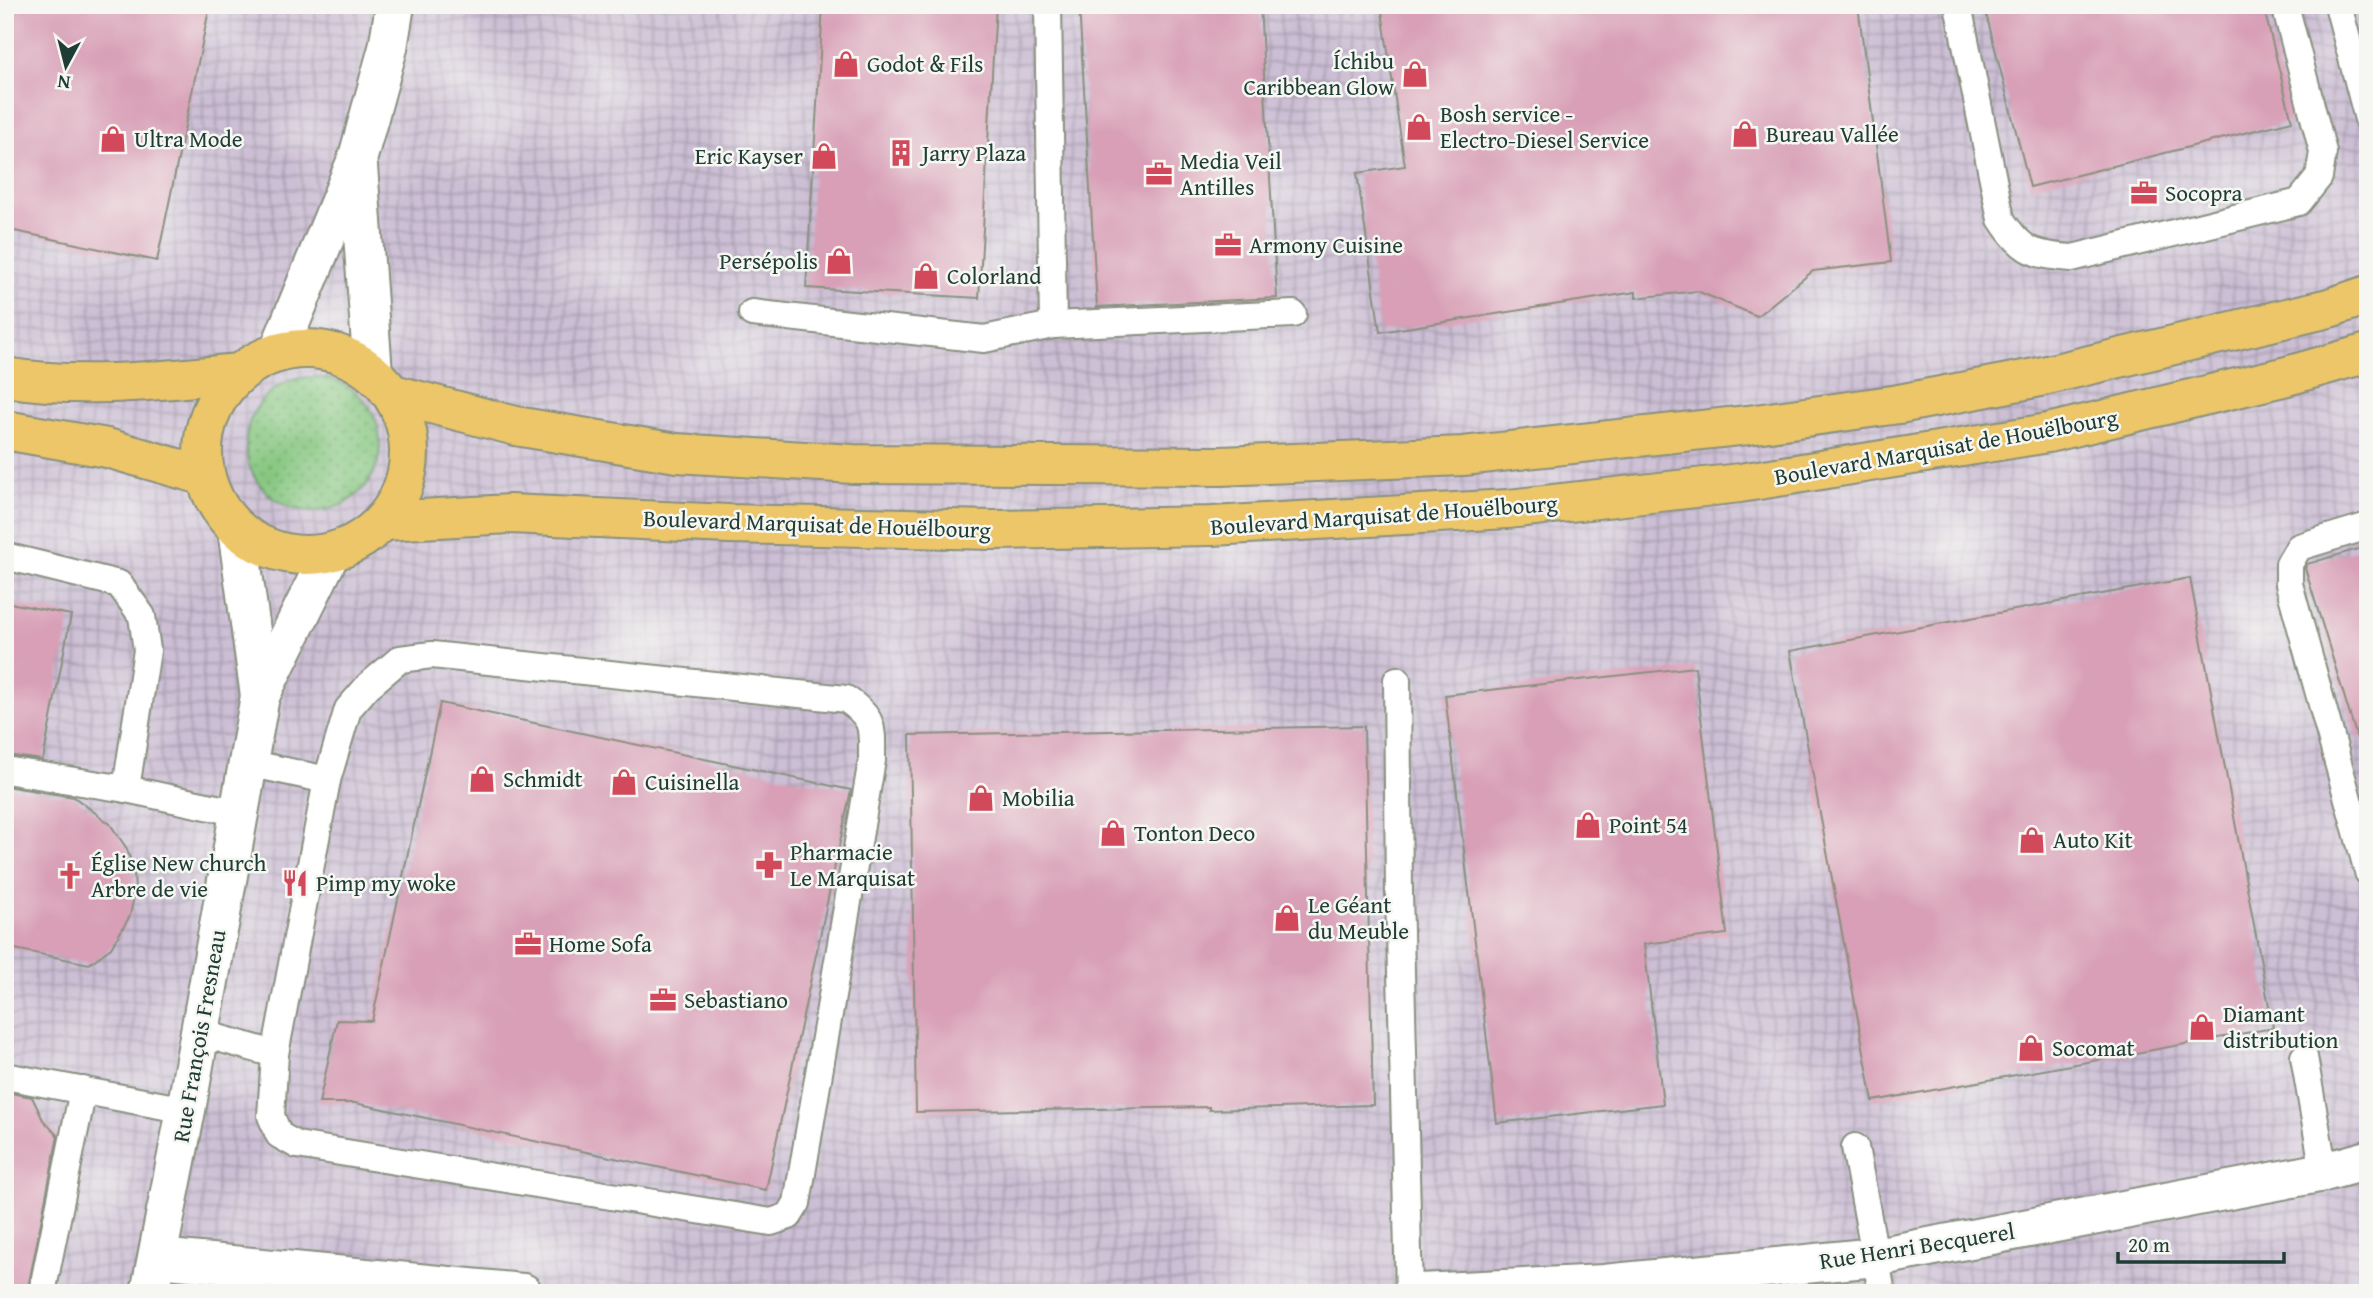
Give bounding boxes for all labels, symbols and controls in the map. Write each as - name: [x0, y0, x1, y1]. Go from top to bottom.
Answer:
- north arrow: [32, 32, 102, 102]
- place label: Íchibu Caribbean Glow: [1244, 44, 1395, 103]
- place label: Godot & Fils: [867, 47, 983, 80]
- shop icon: Godot & Fils: [831, 49, 861, 79]
- shop icon: Íchibu Caribbean Glow: [1400, 59, 1430, 89]
- text: N: [56, 68, 72, 98]
- place label: Bosh service - Electro-Diesel Service: [1440, 97, 1649, 156]
- shop icon: Bosh service - Electro-Diesel Service: [1404, 112, 1434, 142]
- place label: Bureau Vallée: [1766, 117, 1899, 150]
- shop icon: Bureau Vallée: [1730, 119, 1760, 149]
- place label: Ultra Mode: [134, 122, 243, 155]
- shop icon: Ultra Mode: [98, 124, 128, 154]
- place label: Jarry Plaza: [919, 136, 1026, 169]
- building icon: Jarry Plaza: [886, 138, 916, 168]
- place label: Eric Kayser: [695, 139, 804, 172]
- shop icon: Eric Kayser: [809, 141, 839, 171]
- place label: Media Veil Antilles: [1180, 144, 1282, 203]
- office icon: Media Veil Antilles: [1144, 159, 1174, 189]
- place label: Socopra: [2165, 176, 2243, 209]
- office icon: Socopra: [2129, 178, 2159, 208]
- place label: Armony Cuisine: [1249, 228, 1403, 261]
- office icon: Armony Cuisine: [1213, 230, 1243, 260]
- place label: Persépolis: [719, 244, 818, 277]
- shop icon: Persépolis: [824, 246, 854, 276]
- place label: Colorland: [947, 259, 1042, 292]
- shop icon: Colorland: [911, 261, 941, 291]
- street label: Boulevard Marquisat de Houëlbourg: [1772, 400, 2121, 493]
- street label: Boulevard Marquisat de Houëlbourg: [1209, 486, 1559, 543]
- street label: Boulevard Marquisat de Houëlbourg: [643, 501, 992, 546]
- place label: Schmidt: [503, 762, 583, 795]
- shop icon: Schmidt: [467, 764, 497, 794]
- place label: Cuisinella: [645, 765, 740, 798]
- shop icon: Cuisinella: [609, 767, 639, 797]
- place label: Mobilia: [1002, 781, 1075, 814]
- shop icon: Mobilia: [966, 783, 996, 813]
- place label: Point 54: [1609, 808, 1688, 841]
- shop icon: Point 54: [1573, 810, 1603, 840]
- place label: Tonton Deco: [1134, 816, 1255, 849]
- shop icon: Tonton Deco: [1098, 818, 1128, 848]
- place label: Auto Kit: [2053, 823, 2133, 856]
- shop icon: Auto Kit: [2017, 825, 2047, 855]
- place label: Pharmacie Le Marquisat: [790, 835, 915, 894]
- place label: Église New church Arbre de vie: [91, 846, 266, 905]
- pharmacy icon: Pharmacie Le Marquisat: [754, 850, 784, 880]
- church icon: Église New church Arbre de vie: [55, 861, 85, 891]
- place label: Pimp my woke: [316, 866, 456, 899]
- restaurant icon: Pimp my woke: [280, 868, 310, 898]
- place label: Le Géant du Meuble: [1308, 888, 1409, 947]
- shop icon: Le Géant du Meuble: [1272, 903, 1302, 933]
- street label: Rue François Fresneau: [164, 926, 234, 1145]
- place label: Home Sofa: [549, 927, 652, 960]
- office icon: Home Sofa: [513, 929, 543, 959]
- place label: Sebastiano: [684, 983, 788, 1016]
- office icon: Sebastiano: [648, 985, 678, 1015]
- place label: Diamant distribution: [2223, 997, 2339, 1056]
- shop icon: Diamant distribution: [2187, 1012, 2217, 1042]
- place label: Socomat: [2052, 1031, 2135, 1064]
- shop icon: Socomat: [2016, 1033, 2046, 1063]
- street label: Rue Henri Becquerel: [1817, 1214, 2017, 1277]
- scale bar: [2118, 1221, 2284, 1265]
- text: 20 m: [2128, 1229, 2170, 1260]

